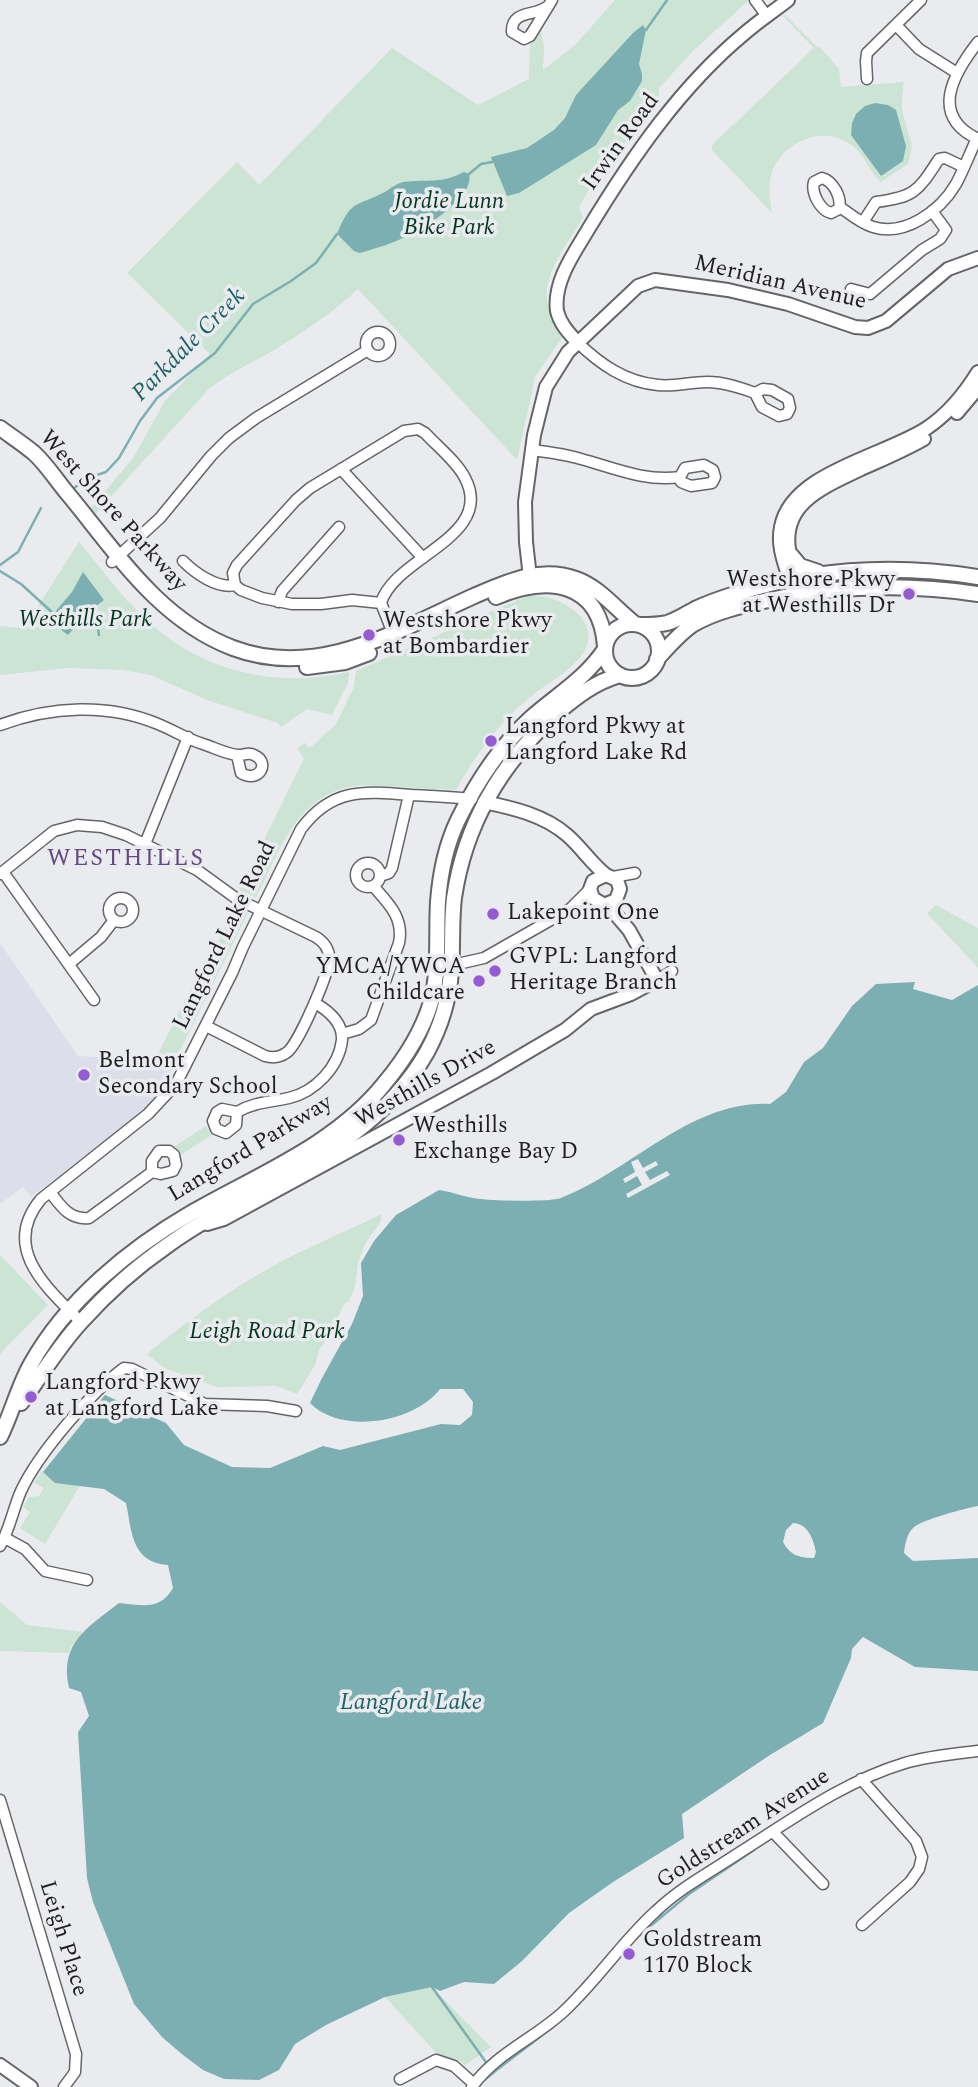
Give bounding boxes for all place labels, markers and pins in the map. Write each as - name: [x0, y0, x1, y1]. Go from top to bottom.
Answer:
- place label: Westshore Pkwy at Westhills Dr: [726, 567, 895, 621]
- marker: Westshore Pkwy at Westhills Dr: [901, 586, 917, 602]
- place label: Westshore Pkwy at Bombardier: [383, 608, 552, 662]
- marker: Westshore Pkwy at Bombardier: [361, 627, 377, 643]
- place label: Langford Pkwy at Langford Lake Rd: [505, 714, 687, 768]
- marker: Langford Pkwy at Langford Lake Rd: [483, 733, 499, 749]
- place label: Lakepoint One: [507, 900, 659, 928]
- marker: Lakepoint One: [485, 906, 501, 922]
- place label: GVPL: Langford Heritage Branch: [509, 944, 678, 998]
- place label: YMCA/YWCA Childcare: [315, 954, 465, 1008]
- marker: GVPL: Langford Heritage Branch: [487, 963, 503, 979]
- marker: YMCA/YWCA Childcare: [471, 973, 487, 989]
- place label: Belmont Secondary School: [98, 1048, 277, 1102]
- marker: Belmont Secondary School: [76, 1067, 92, 1083]
- place label: Westhills Exchange Bay D: [413, 1113, 578, 1167]
- marker: Westhills Exchange Bay D: [391, 1132, 407, 1148]
- place label: Langford Pkwy at Langford Lake: [45, 1370, 219, 1424]
- marker: Langford Pkwy at Langford Lake: [23, 1389, 39, 1405]
- place label: Goldstream 1170 Block: [643, 1927, 762, 1981]
- marker: Goldstream 1170 Block: [621, 1946, 637, 1962]

